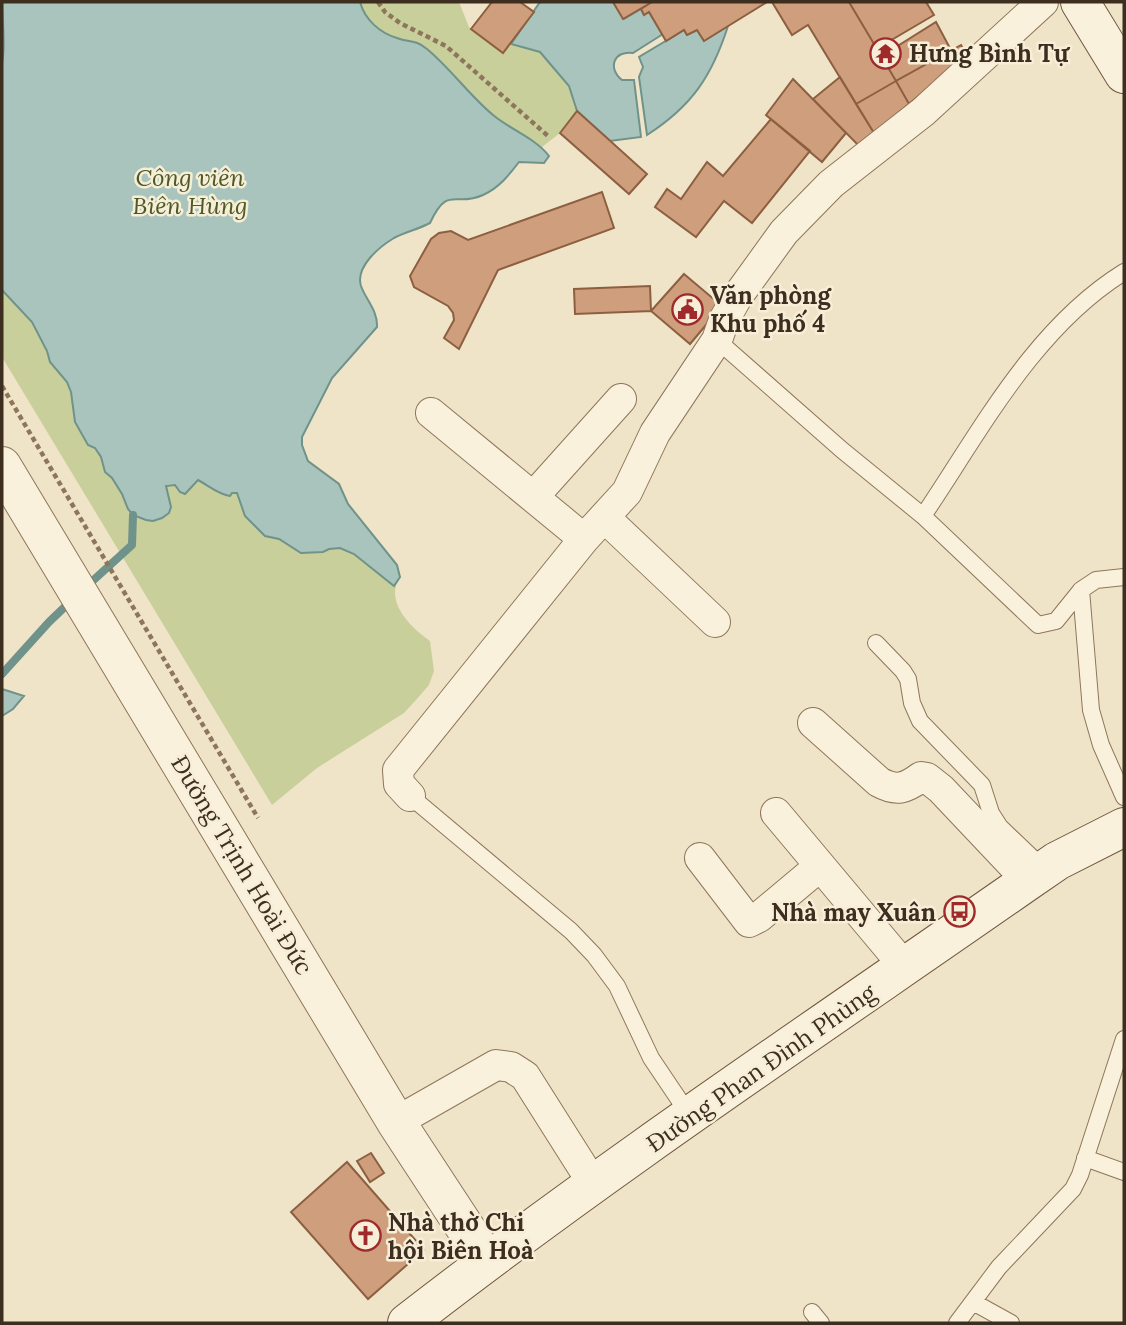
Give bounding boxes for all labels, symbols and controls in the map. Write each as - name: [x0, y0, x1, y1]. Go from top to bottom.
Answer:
- temple icon: Hưng Bình Tự: [869, 36, 903, 70]
- place label: Hưng Bình Tự: [909, 38, 1071, 69]
- park label: Công viên Biên Hùng: [133, 162, 247, 221]
- place label: Văn phòng Khu phố 4: [710, 280, 832, 339]
- public building icon: Văn phòng Khu phố 4: [670, 292, 704, 326]
- street label: Đường Trịnh Hoài Đức: [164, 750, 320, 980]
- bus stop icon: Nhà may Xuân: [942, 895, 976, 929]
- place label: Nhà may Xuân: [771, 897, 936, 928]
- street label: Đường Phan Đình Phùng: [640, 977, 882, 1159]
- place label: Nhà thờ Chi hội Biên Hoà: [388, 1207, 534, 1266]
- church icon: Nhà thờ Chi hội Biên Hoà: [348, 1219, 382, 1253]

